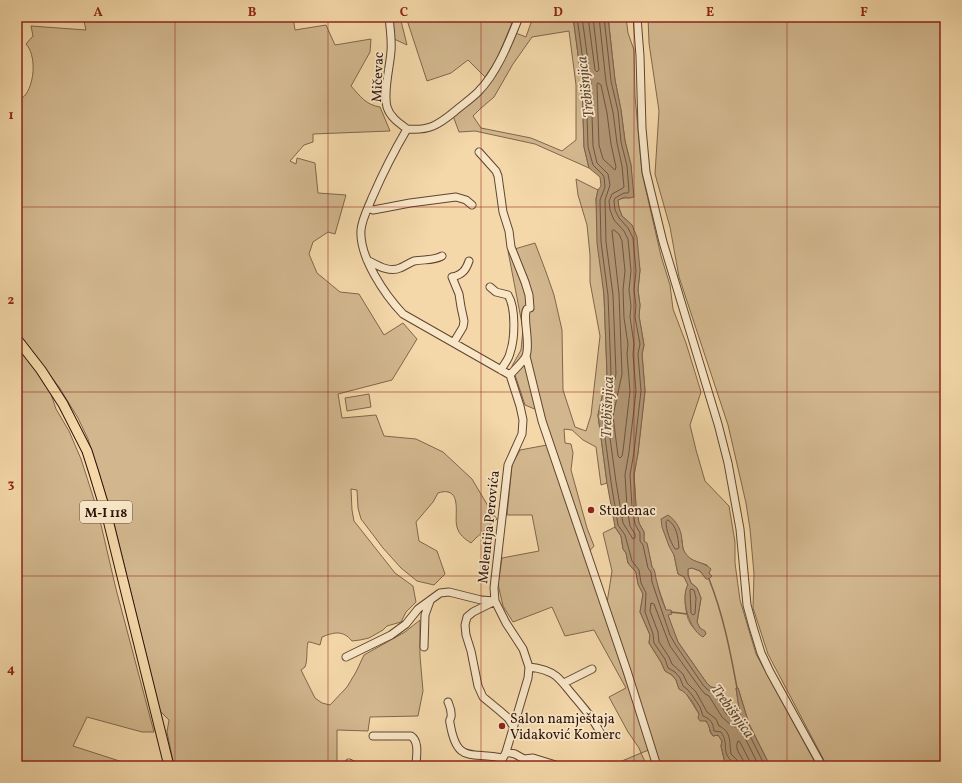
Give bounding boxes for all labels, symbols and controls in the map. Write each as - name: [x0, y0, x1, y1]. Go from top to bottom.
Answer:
- text: A: [93, 4, 103, 22]
- text: B: [248, 4, 257, 22]
- text: C: [400, 4, 408, 22]
- text: D: [553, 4, 563, 22]
- text: E: [706, 4, 714, 22]
- text: F: [860, 4, 868, 22]
- street label: Mičevac: [368, 51, 389, 103]
- water label: Trebišnjica: [572, 55, 601, 119]
- text: 1: [8, 107, 14, 125]
- text: 2: [8, 292, 15, 310]
- water label: Trebišnjica: [597, 376, 620, 438]
- street label: Melentija Perovića: [474, 470, 505, 585]
- text: 3: [8, 476, 15, 494]
- road number: M-I 118: [80, 501, 132, 523]
- place label: Studenac: [599, 502, 656, 521]
- marker: Studenac: [586, 505, 596, 515]
- text: 4: [7, 661, 15, 679]
- water label: Trebišnjica: [705, 681, 758, 743]
- place label: Salon namještaja Vidaković Komerc: [510, 710, 621, 745]
- marker: Salon namještaja Vidaković Komerc: [497, 721, 507, 731]

